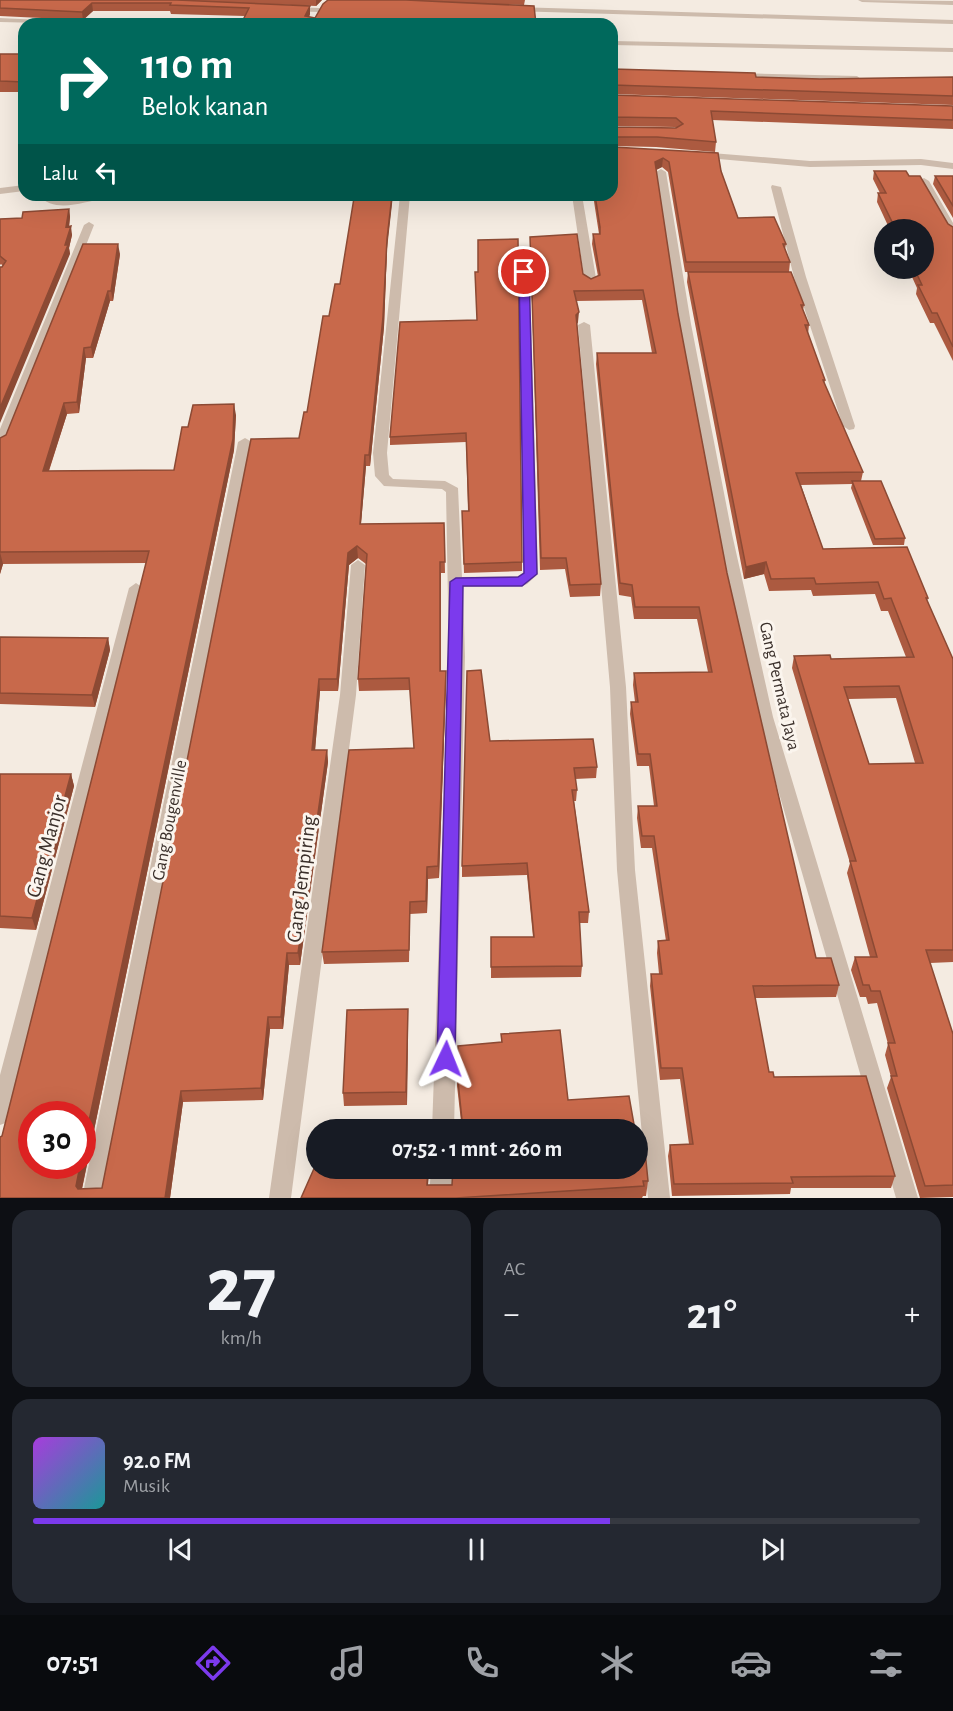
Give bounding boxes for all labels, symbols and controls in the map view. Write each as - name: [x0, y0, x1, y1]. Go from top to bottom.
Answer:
- icon: right: [42, 42, 120, 120]
- text: 110 m: [141, 44, 233, 86]
- text: Belok kanan: [141, 93, 268, 120]
- icon: left: [90, 156, 123, 189]
- text: Lalu: [42, 162, 78, 184]
- map controls: [874, 219, 934, 279]
- button: sound: [874, 219, 934, 279]
- pin: [498, 246, 549, 297]
- icon: arrive: [507, 255, 540, 288]
- street label: Gang Permata Jaya: [755, 620, 803, 752]
- street label: Gang Bougenville: [149, 758, 191, 882]
- street label: Gang Manjor: [23, 792, 70, 900]
- street label: Gang Jempiring: [283, 814, 320, 944]
- position arrow: [414, 1027, 478, 1091]
- speed limit sign: 30: [18, 1101, 96, 1179]
- text: 07:52 · 1 mnt · 260 m: [392, 1138, 562, 1160]
- text: 27: [206, 1248, 276, 1326]
- text: AC: [504, 1259, 525, 1279]
- text: 21°: [686, 1292, 737, 1337]
- text: −: [504, 1298, 519, 1331]
- text: +: [904, 1298, 920, 1331]
- text: km/h: [221, 1328, 262, 1348]
- text: 92.0 FM: [123, 1450, 191, 1472]
- text: Musik: [123, 1476, 170, 1496]
- icon: previous: [164, 1533, 197, 1566]
- icon: pause: [460, 1533, 493, 1566]
- icon: next: [756, 1533, 789, 1566]
- icon: directions: [192, 1642, 234, 1684]
- icon: music: [327, 1642, 369, 1684]
- icon: phone: [461, 1642, 503, 1684]
- icon: climate: [596, 1642, 638, 1684]
- icon: car: [730, 1642, 772, 1684]
- icon: filters: [865, 1642, 907, 1684]
- text: 07:51: [46, 1649, 100, 1676]

